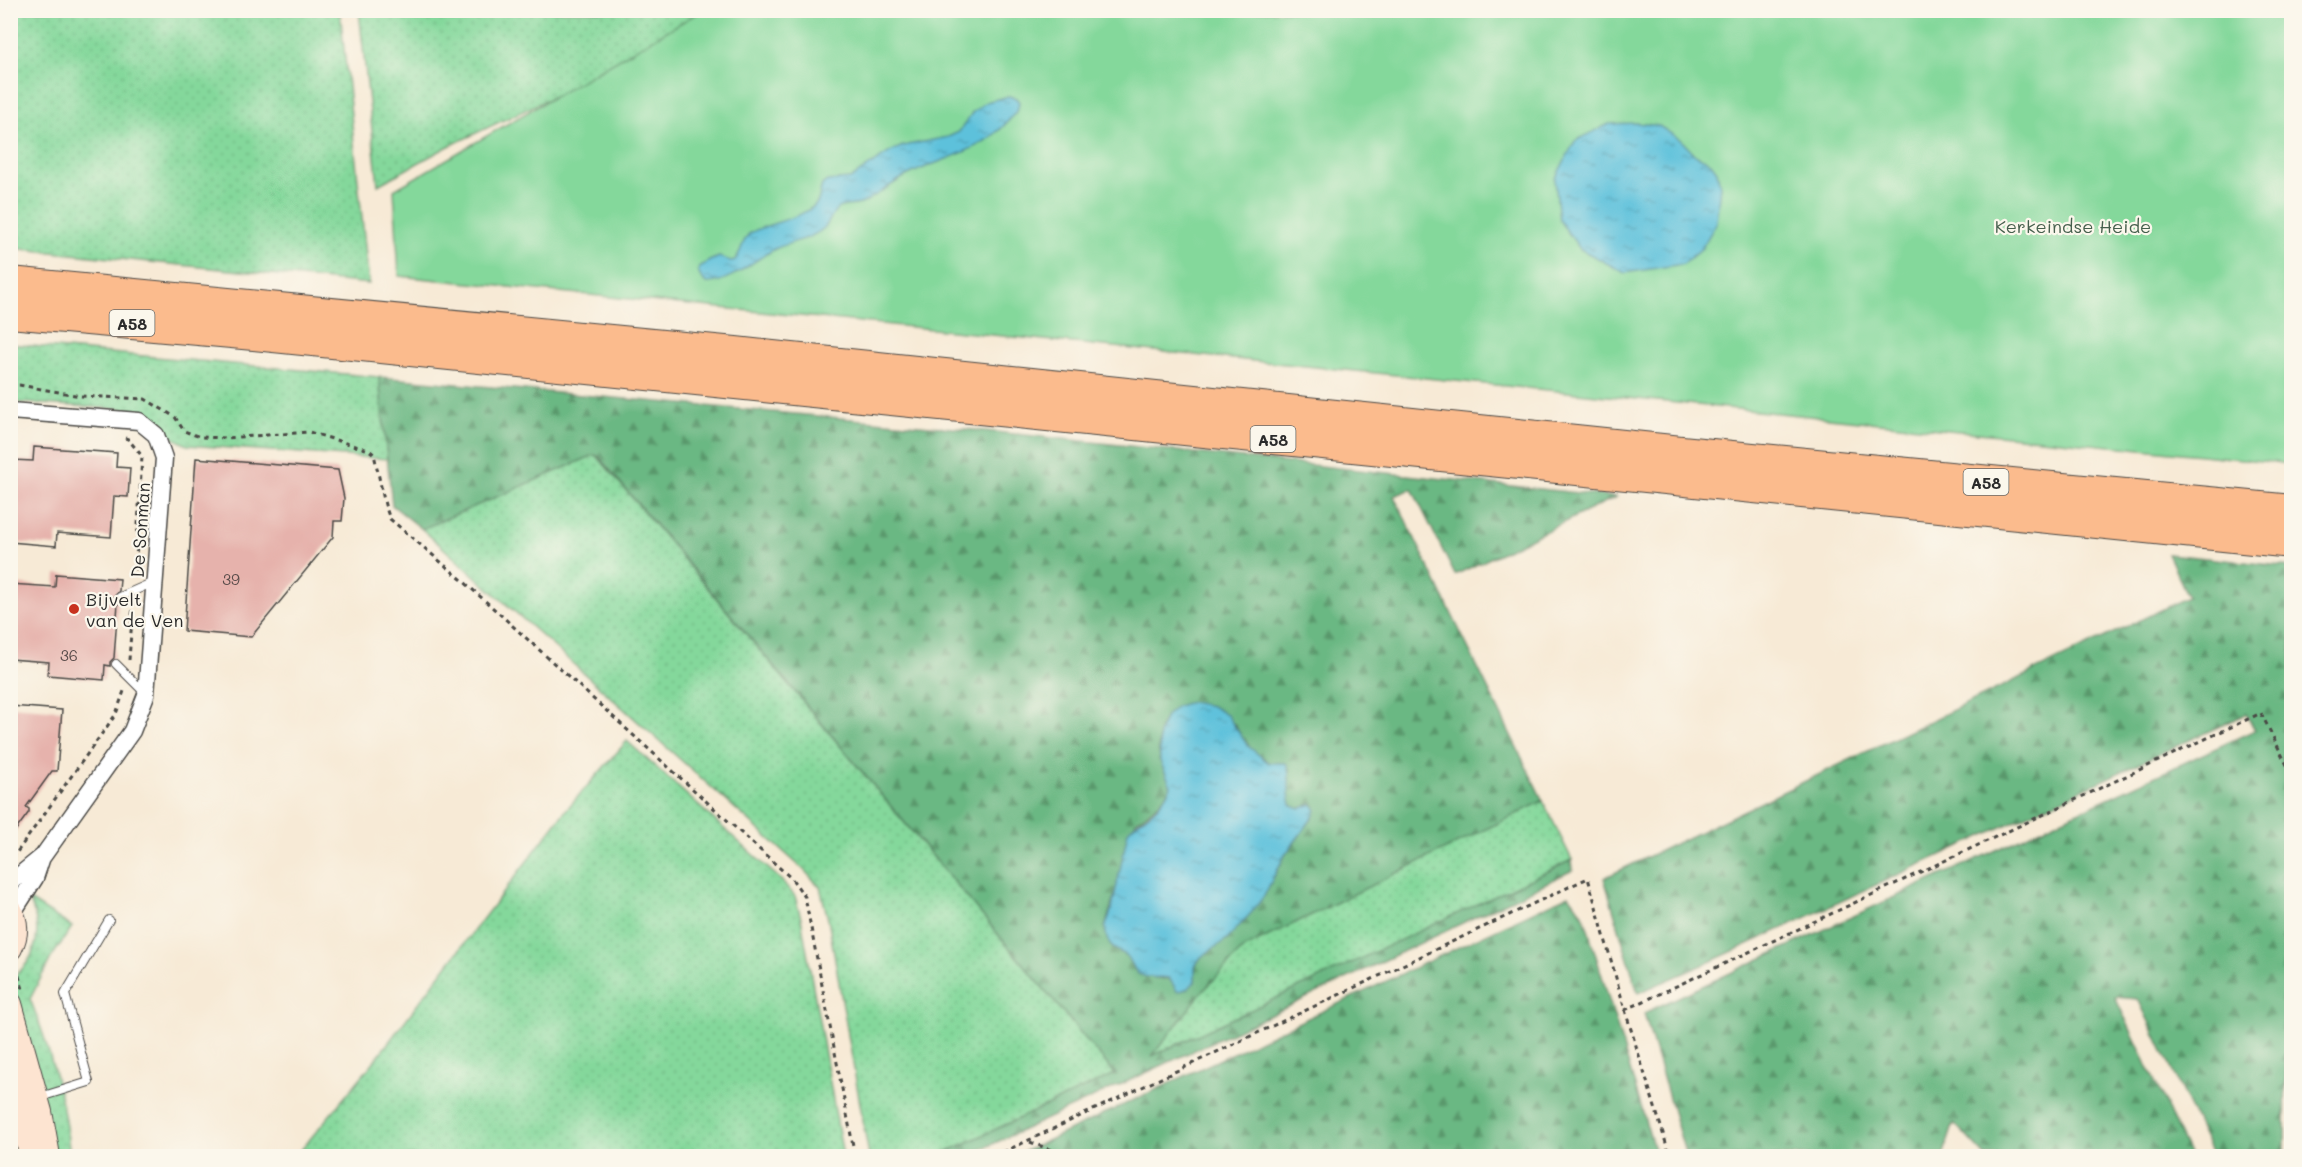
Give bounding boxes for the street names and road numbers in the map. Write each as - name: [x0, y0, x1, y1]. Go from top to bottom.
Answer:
- road number: A58: [110, 310, 154, 336]
- road number: A58: [1250, 426, 1296, 452]
- road number: A58: [1964, 469, 2008, 495]
- street label: De Sonman: [125, 481, 155, 579]

